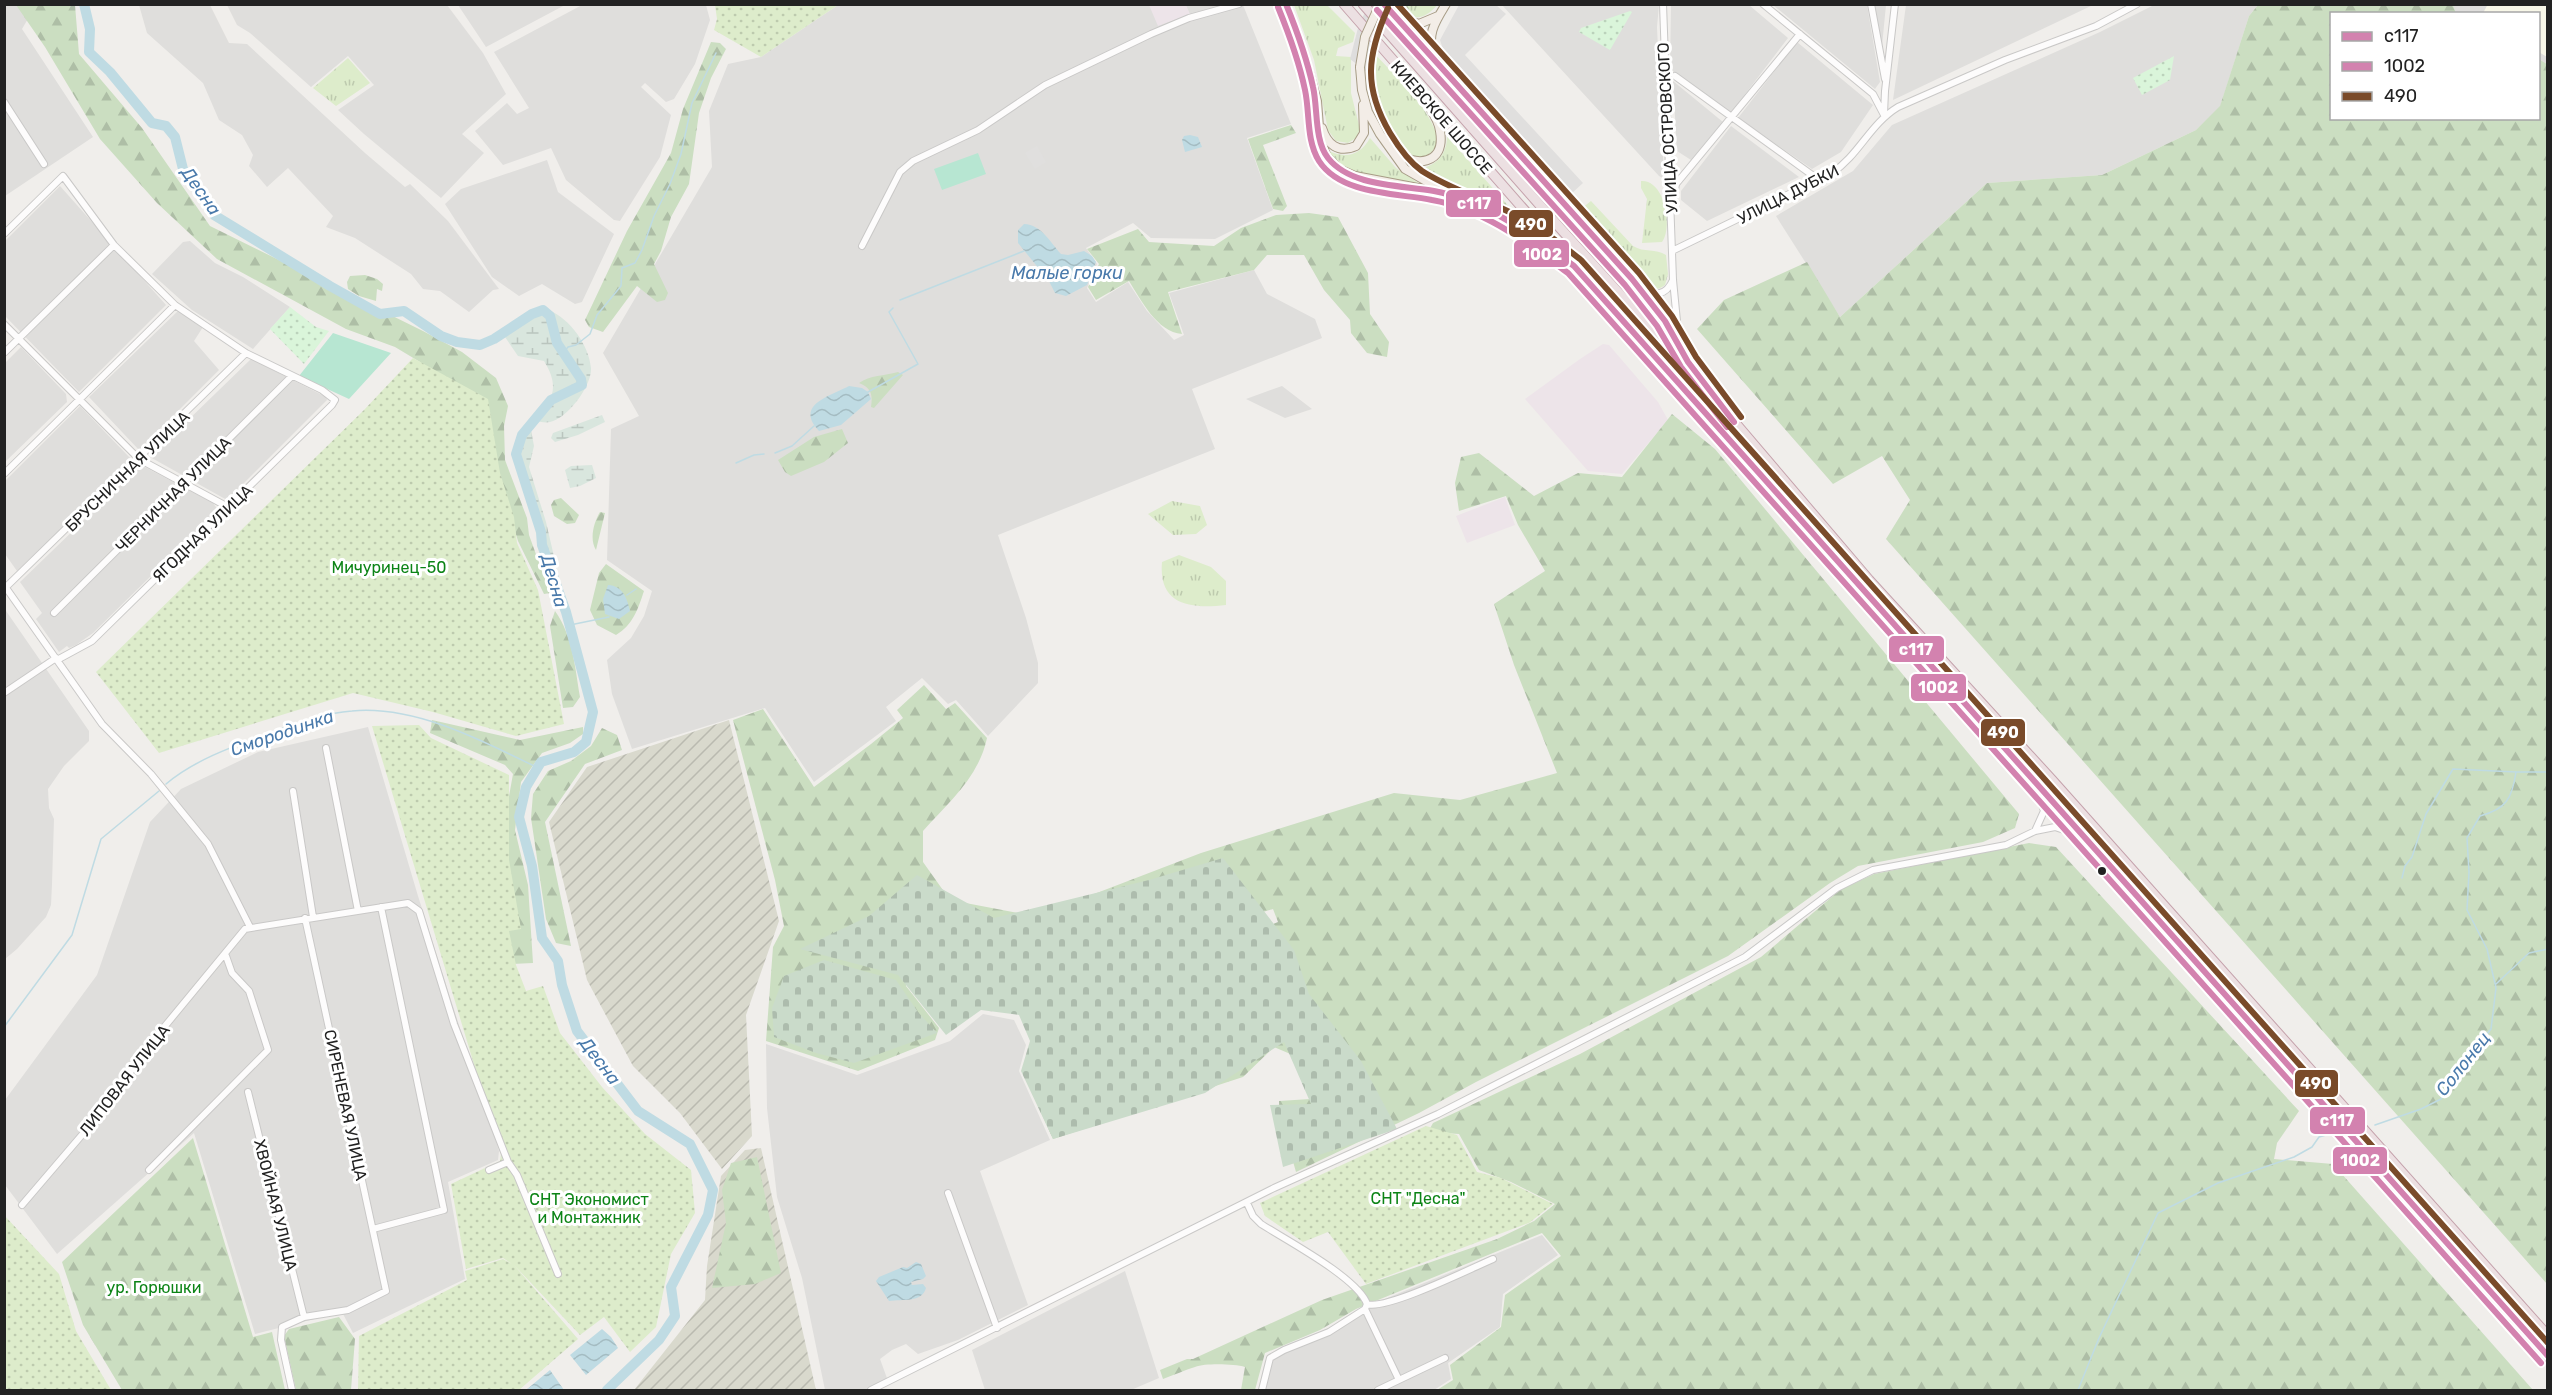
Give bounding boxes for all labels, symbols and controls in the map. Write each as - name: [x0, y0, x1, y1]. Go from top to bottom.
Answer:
- legend: [2330, 12, 2540, 120]
- text: с117: [2384, 25, 2419, 47]
- street label: УЛИЦА ОСТРОВСКОГО: [1654, 42, 1681, 214]
- text: 1002: [2384, 55, 2425, 77]
- street label: КИЕВСКОЕ ШОССЕ: [1387, 57, 1496, 178]
- text: 490: [2384, 85, 2417, 107]
- water label: Десна: [175, 161, 226, 220]
- street label: УЛИЦА ДУБКИ: [1734, 161, 1842, 228]
- line badge: с117: [1445, 189, 1502, 218]
- text: с117: [1457, 194, 1491, 213]
- line badge: 490: [1508, 209, 1554, 238]
- text: 490: [1515, 215, 1547, 234]
- line badge: 1002: [1513, 239, 1570, 268]
- text: 1002: [1522, 245, 1562, 264]
- water label: Малые горки: [1011, 262, 1123, 284]
- street label: БРУСНИЧНАЯ УЛИЦА: [61, 407, 194, 536]
- street label: ЧЕРНИЧНАЯ УЛИЦА: [112, 433, 235, 556]
- street label: ЯГОДНАЯ УЛИЦА: [148, 480, 257, 586]
- water label: Десна: [535, 550, 572, 611]
- park label: Мичуринец-50: [332, 558, 447, 577]
- line badge: с117: [1888, 635, 1945, 663]
- text: с117: [1899, 640, 1933, 659]
- line badge: 1002: [1910, 673, 1967, 702]
- text: 1002: [1918, 678, 1958, 697]
- water label: Смородинка: [227, 705, 337, 761]
- line badge: 490: [1980, 718, 2026, 747]
- text: 490: [1987, 723, 2019, 742]
- unlabelled marker: [2096, 865, 2108, 877]
- street label: ЛИПОВАЯ УЛИЦА: [75, 1021, 174, 1140]
- street label: СИРЕНЕВАЯ УЛИЦА: [320, 1028, 371, 1183]
- water label: Солонец: [2431, 1028, 2495, 1100]
- water label: Десна: [574, 1031, 625, 1090]
- line badge: 490: [2294, 1069, 2339, 1098]
- text: 490: [2300, 1074, 2332, 1093]
- line badge: с117: [2309, 1106, 2366, 1135]
- text: с117: [2320, 1111, 2354, 1130]
- street label: ХВОЙНАЯ УЛИЦА: [250, 1137, 301, 1273]
- line badge: 1002: [2332, 1146, 2388, 1175]
- text: 1002: [2340, 1151, 2380, 1170]
- park label: СНТ "Десна": [1371, 1189, 1465, 1208]
- park label: СНТ Экономист и Монтажник: [529, 1190, 649, 1227]
- park label: ур. Горюшки: [107, 1278, 201, 1297]

